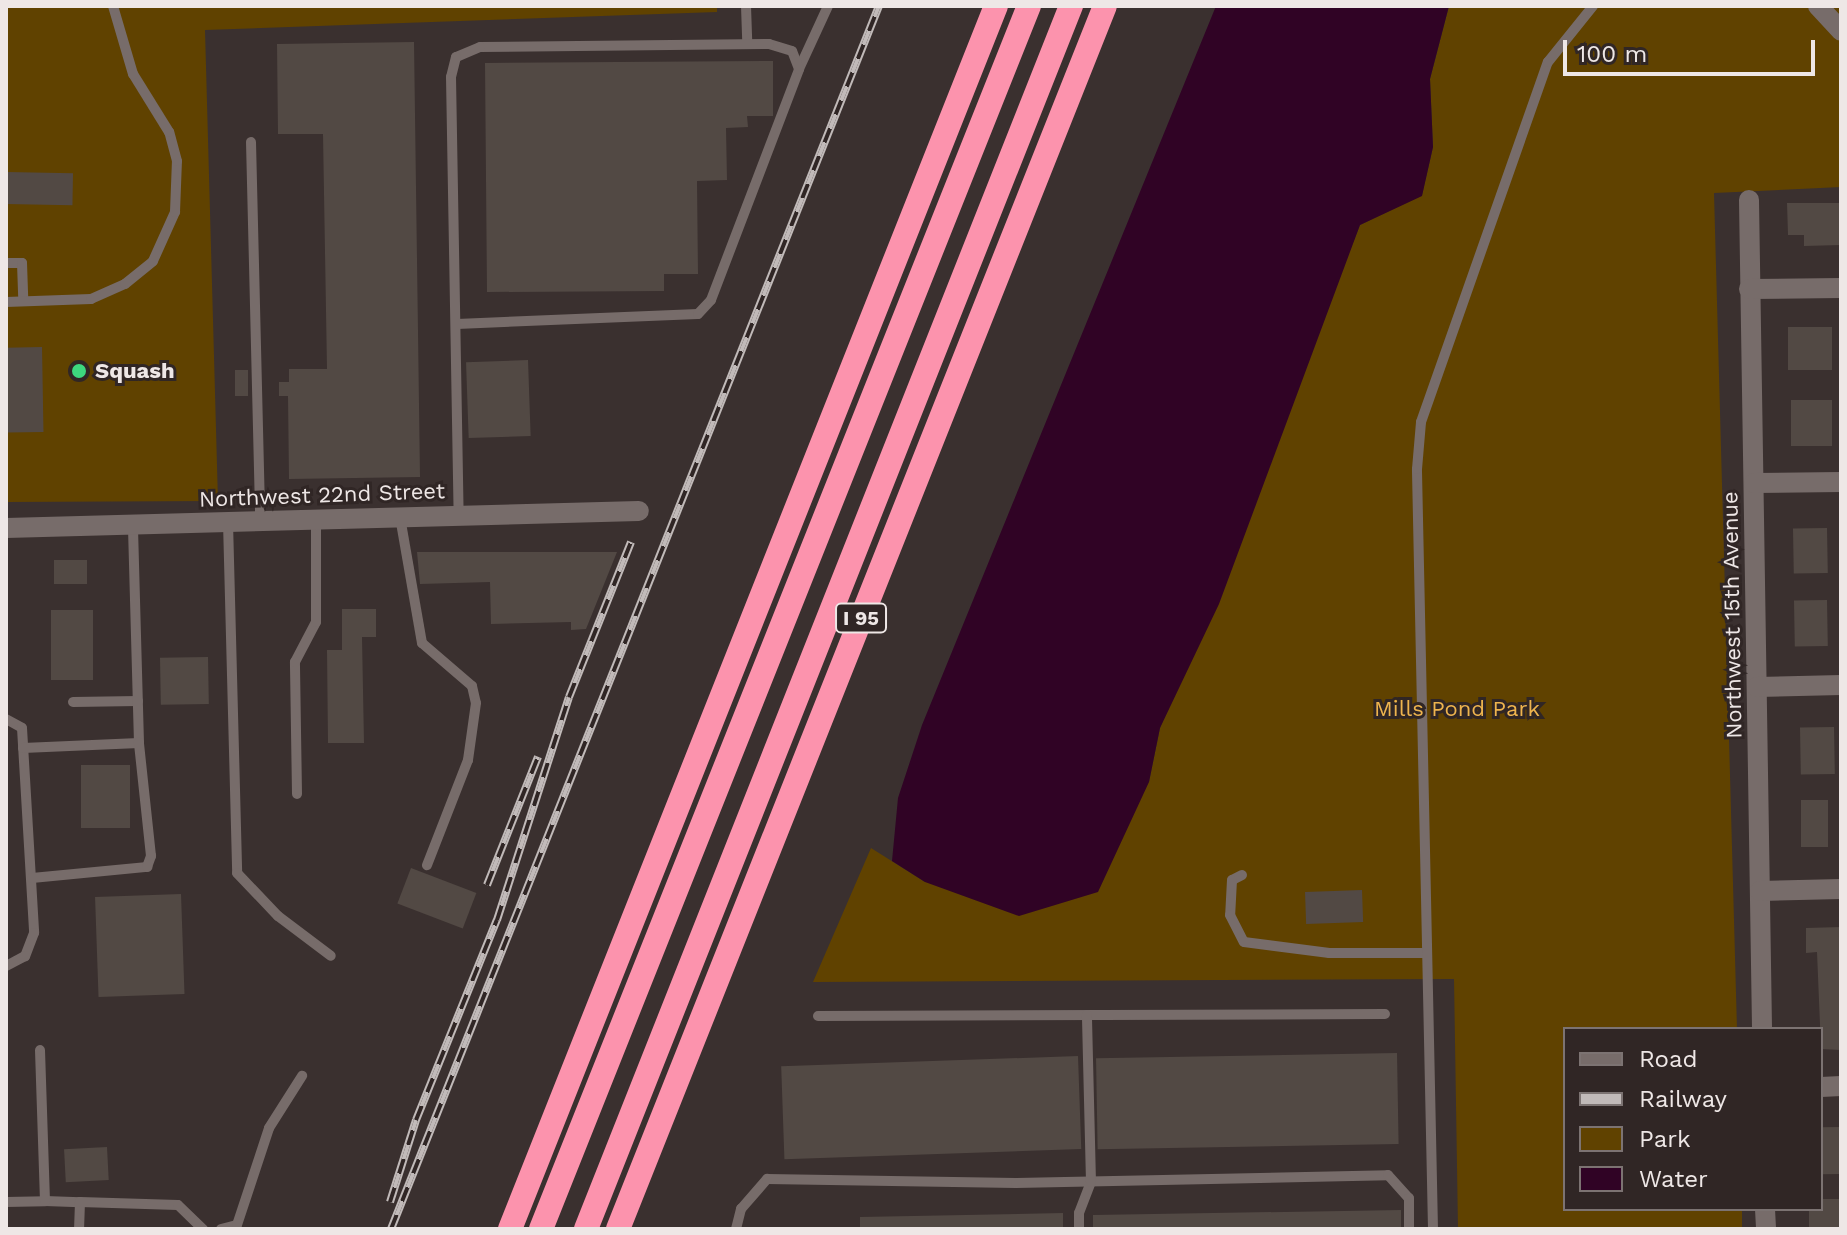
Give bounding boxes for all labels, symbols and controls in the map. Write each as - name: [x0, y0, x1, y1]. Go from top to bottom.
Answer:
- scale bar: [1567, 24, 1819, 74]
- text: 100 m: [1577, 40, 1647, 68]
- place label: Squash: [95, 358, 175, 384]
- marker: Squash: [70, 362, 88, 380]
- street label: Northwest 22nd Street: [199, 478, 445, 512]
- street label: Northwest 15th Avenue: [1717, 490, 1747, 740]
- road number: I 95: [835, 602, 887, 634]
- park label: Mills Pond Park: [1374, 696, 1540, 722]
- legend: [1563, 1027, 1823, 1211]
- text: Road: [1639, 1045, 1698, 1073]
- text: Railway: [1639, 1085, 1727, 1113]
- text: Park: [1639, 1125, 1691, 1153]
- text: Water: [1639, 1165, 1708, 1193]

